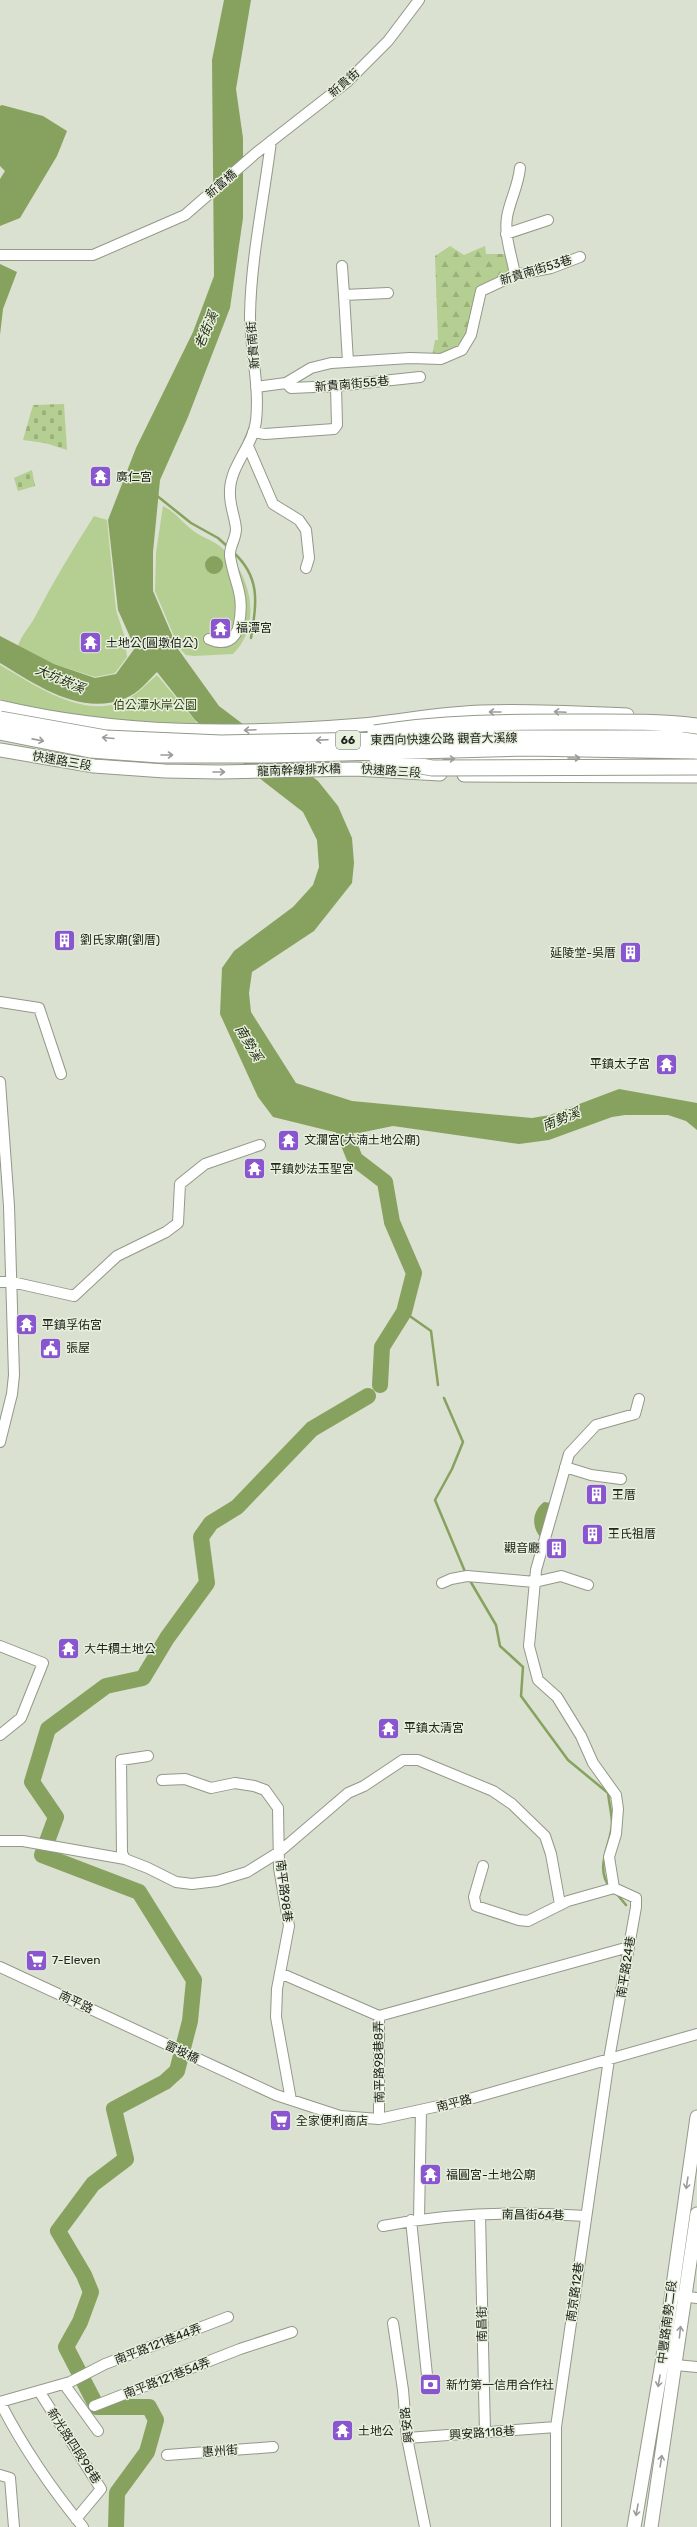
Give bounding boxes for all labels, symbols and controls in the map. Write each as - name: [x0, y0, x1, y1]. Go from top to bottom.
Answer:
- street label: 新貴街: [326, 66, 362, 100]
- street label: 新富橋: [203, 167, 239, 201]
- street label: 新貴南街53巷: [498, 252, 574, 288]
- water label: 老街溪: [191, 307, 221, 351]
- street label: 新貴南街: [244, 320, 262, 370]
- street label: 新貴南街55巷: [314, 374, 390, 394]
- temple icon: 廣仁宮: [87, 464, 113, 490]
- place label: 廣仁宮: [116, 470, 152, 484]
- temple icon: 福潭宮: [208, 615, 234, 641]
- place label: 福潭宮: [236, 621, 272, 635]
- temple icon: 土地公(圓墩伯公): [77, 630, 103, 656]
- place label: 土地公(圓墩伯公): [106, 636, 198, 650]
- water label: 大坑崁溪: [33, 662, 89, 697]
- park label: 伯公潭水岸公園: [113, 698, 197, 712]
- one-way arrow: [489, 708, 502, 716]
- one-way arrow: [554, 708, 567, 716]
- one-way arrow: [244, 726, 257, 734]
- road number: 66: [336, 731, 360, 749]
- street label: 東西向快速公路 觀音大溪線: [370, 731, 518, 747]
- one-way arrow: [102, 734, 115, 741]
- one-way arrow: [31, 736, 44, 744]
- one-way arrow: [316, 736, 329, 744]
- street label: 快速路三段: [31, 749, 93, 773]
- one-way arrow: [160, 751, 173, 759]
- one-way arrow: [442, 755, 455, 763]
- one-way arrow: [567, 755, 580, 762]
- street label: 龍南幹線排水橋: [257, 762, 341, 778]
- street label: 快速路三段: [361, 762, 421, 780]
- one-way arrow: [212, 768, 225, 776]
- building icon: 劉氏家廟(劉厝): [51, 927, 77, 953]
- place label: 劉氏家廟(劉厝): [80, 933, 160, 947]
- building icon: 延陵堂-吳厝: [618, 940, 644, 966]
- place label: 延陵堂-吳厝: [550, 946, 616, 960]
- water label: 南勢溪: [233, 1022, 266, 1065]
- temple icon: 平鎮太子宮: [653, 1051, 679, 1077]
- place label: 平鎮太子宮: [590, 1057, 650, 1071]
- water label: 南勢溪: [540, 1104, 584, 1133]
- temple icon: 文瀾宮(大湳土地公廟): [275, 1127, 301, 1153]
- place label: 文瀾宮(大湳土地公廟): [304, 1133, 420, 1147]
- temple icon: 平鎮妙法玉聖宮: [242, 1156, 268, 1182]
- place label: 平鎮妙法玉聖宮: [270, 1162, 354, 1176]
- temple icon: 平鎮孚佑宮: [14, 1312, 40, 1338]
- place label: 平鎮孚佑宮: [42, 1318, 102, 1332]
- public building icon: 張屋: [37, 1335, 63, 1361]
- place label: 張屋: [66, 1341, 90, 1355]
- building icon: 王厝: [584, 1482, 610, 1508]
- place label: 王厝: [612, 1488, 636, 1502]
- building icon: 王氏祖厝: [579, 1521, 605, 1547]
- place label: 王氏祖厝: [608, 1527, 656, 1541]
- building icon: 觀音廳: [543, 1535, 569, 1561]
- place label: 觀音廳: [504, 1541, 540, 1555]
- temple icon: 大牛稠土地公: [55, 1636, 81, 1662]
- place label: 大牛稠土地公: [84, 1642, 156, 1656]
- temple icon: 平鎮太清宮: [375, 1715, 401, 1741]
- place label: 平鎮太清宮: [404, 1721, 464, 1735]
- street label: 南平路98巷: [273, 1859, 295, 1923]
- street label: 南平路24巷: [614, 1935, 638, 1999]
- supermarket icon: 7-Eleven: [23, 1947, 49, 1973]
- place label: 7-Eleven: [52, 1953, 101, 1967]
- street label: 南平路: [57, 1988, 95, 2016]
- street label: 南平路98巷8弄: [371, 2021, 387, 2103]
- street label: 雷坡橋: [163, 2038, 201, 2066]
- street label: 南平路: [435, 2092, 473, 2114]
- supermarket icon: 全家便利商店: [267, 2108, 293, 2134]
- place label: 全家便利商店: [296, 2114, 368, 2128]
- temple icon: 福圓宮-土地公廟: [418, 2162, 444, 2188]
- place label: 福圓宮-土地公廟: [446, 2168, 536, 2182]
- one-way arrow: [683, 2177, 691, 2190]
- street label: 南昌街64巷: [502, 2207, 564, 2223]
- street label: 南京路12巷: [564, 2261, 586, 2323]
- street label: 中豐路南勢二段: [655, 2279, 679, 2365]
- street label: 南昌街: [475, 2306, 489, 2342]
- street label: 南平路121巷44弄: [112, 2321, 204, 2367]
- one-way arrow: [676, 2326, 684, 2339]
- street label: 南平路121巷54弄: [122, 2355, 212, 2401]
- bank icon: 新竹第一信用合作社: [417, 2372, 443, 2398]
- one-way arrow: [654, 2375, 662, 2388]
- place label: 新竹第一信用合作社: [446, 2378, 554, 2392]
- street label: 新光路四段98巷: [45, 2406, 103, 2486]
- street label: 興安路: [398, 2406, 416, 2444]
- temple icon: 土地公: [329, 2418, 355, 2444]
- place label: 土地公: [358, 2424, 394, 2438]
- street label: 興安路118巷: [449, 2424, 515, 2442]
- street label: 惠州街: [202, 2443, 238, 2459]
- one-way arrow: [657, 2455, 665, 2468]
- one-way arrow: [632, 2503, 640, 2516]

